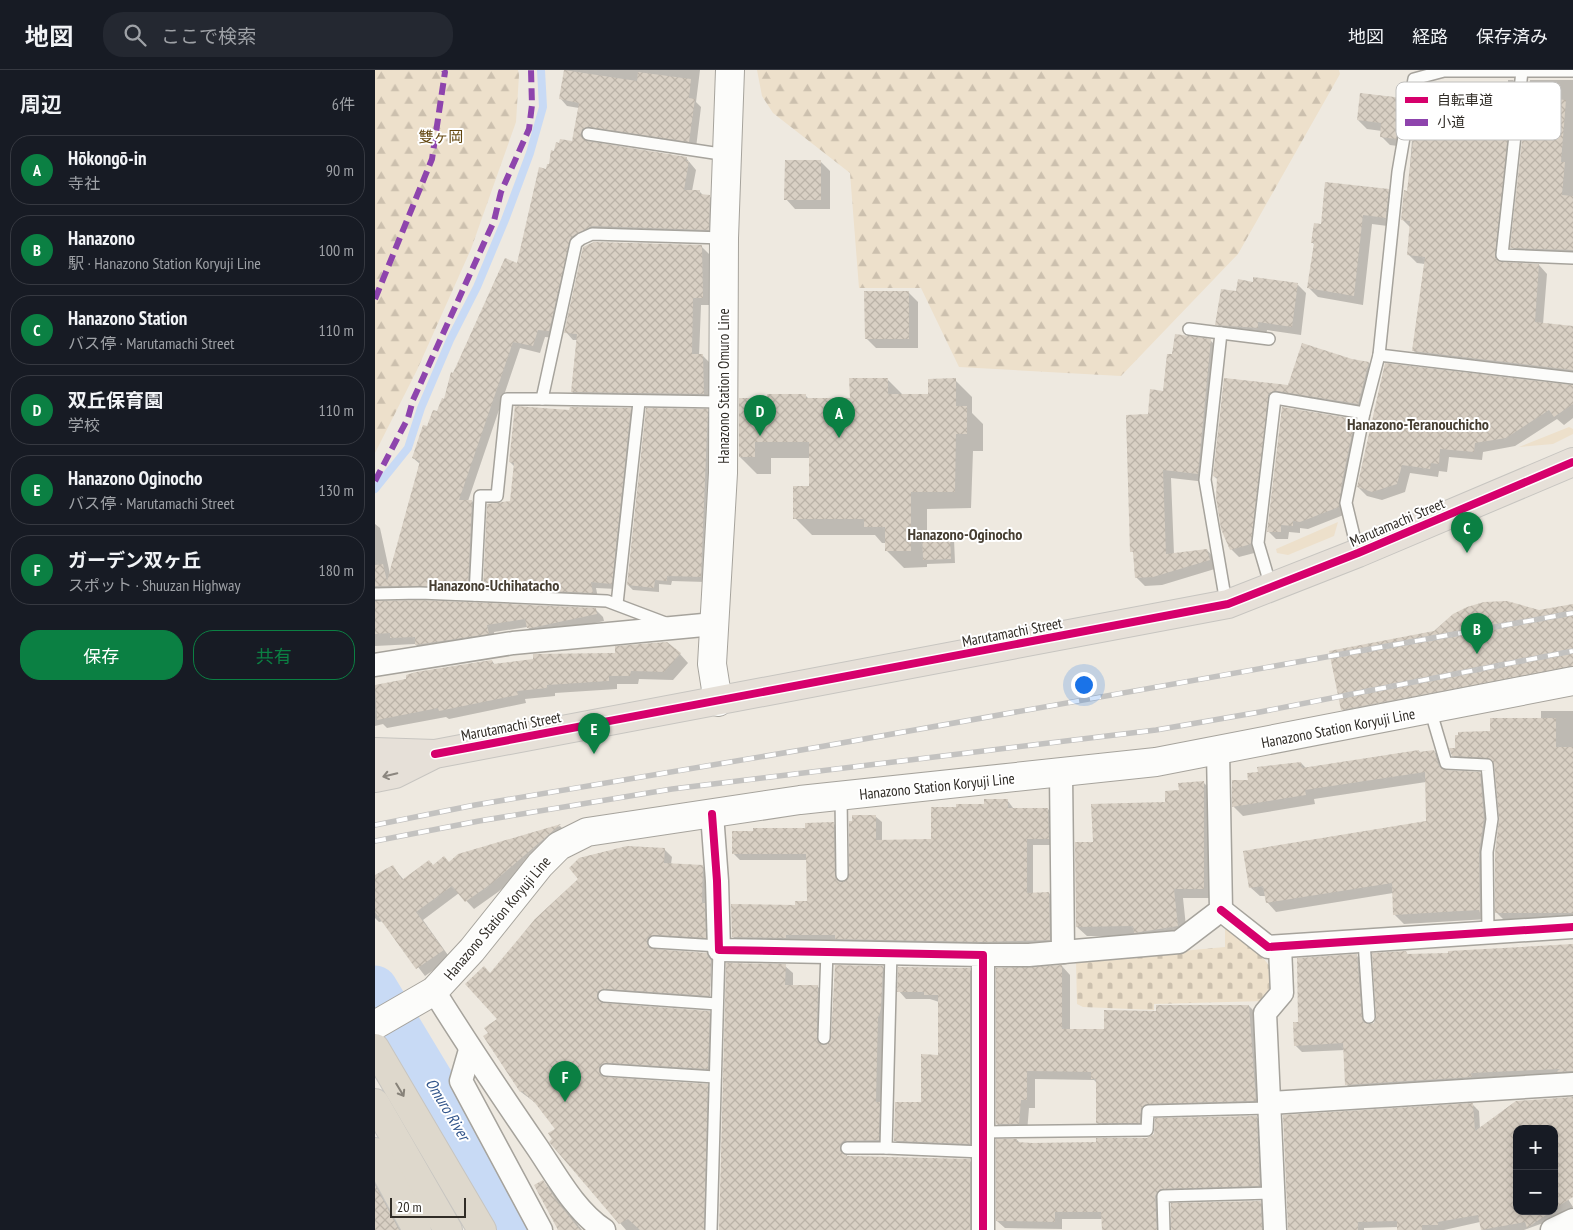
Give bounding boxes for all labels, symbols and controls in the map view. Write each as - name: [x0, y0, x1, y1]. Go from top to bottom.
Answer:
- search box: [103, 12, 453, 57]
- text: 地図: [25, 21, 73, 52]
- icon: search: [121, 21, 149, 49]
- text: ここで検索: [161, 24, 256, 48]
- text: 地図: [1348, 25, 1384, 48]
- text: 経路: [1412, 25, 1448, 48]
- text: 保存済み: [1476, 25, 1548, 48]
- legend: [1396, 82, 1561, 140]
- text: 周辺: [20, 91, 62, 118]
- text: 自転車道: [1437, 91, 1493, 109]
- text: 6件: [332, 94, 355, 114]
- text: 小道: [1437, 113, 1465, 131]
- park label: 雙ヶ岡: [418, 127, 464, 146]
- text: Hōkongō-in: [68, 146, 147, 170]
- text: A: [33, 160, 41, 180]
- text: 90 m: [326, 160, 354, 180]
- text: 寺社: [68, 173, 100, 193]
- text: Hanazono: [68, 226, 135, 250]
- text: B: [33, 240, 41, 260]
- text: 100 m: [319, 240, 354, 260]
- text: 駅 · Hanazono Station Koryuji Line: [68, 253, 261, 273]
- text: Hanazono Station: [68, 306, 187, 330]
- street label: Hanazono Station Omuro Line: [714, 308, 733, 464]
- text: C: [33, 320, 41, 340]
- text: 110 m: [319, 320, 354, 340]
- text: バス停 · Marutamachi Street: [68, 333, 234, 353]
- text: 双丘保育園: [68, 388, 163, 412]
- pin: D: [744, 395, 776, 436]
- pin: A: [823, 397, 855, 438]
- text: D: [33, 400, 41, 420]
- text: 110 m: [319, 400, 354, 420]
- district label: Hanazono-Teranouchicho: [1347, 414, 1489, 434]
- text: 学校: [68, 415, 100, 435]
- text: Hanazono Oginocho: [68, 466, 202, 490]
- text: E: [34, 480, 40, 500]
- text: 130 m: [319, 480, 354, 500]
- text: バス停 · Marutamachi Street: [68, 493, 234, 513]
- street label: Marutamachi Street: [1347, 493, 1447, 551]
- pin: C: [1451, 512, 1483, 553]
- district label: Hanazono-Oginocho: [908, 524, 1022, 544]
- text: ガーデン双ヶ丘: [68, 548, 201, 572]
- text: F: [34, 560, 40, 580]
- text: 180 m: [319, 560, 354, 580]
- text: スポット · Shuuzan Highway: [68, 575, 240, 595]
- district label: Hanazono-Uchihatacho: [429, 575, 559, 595]
- street label: Marutamachi Street: [960, 613, 1064, 651]
- pin: B: [1461, 613, 1493, 654]
- button: 保存: [20, 630, 183, 680]
- button: 共有: [193, 630, 355, 680]
- your location: [1071, 672, 1097, 698]
- street label: Hanazono Station Koryuji Line: [1260, 704, 1416, 752]
- street label: Marutamachi Street: [459, 707, 563, 745]
- pin: E: [578, 713, 610, 754]
- street label: Hanazono Station Koryuji Line: [858, 768, 1016, 804]
- one-way arrow: [382, 771, 398, 780]
- street label: Hanazono Station Koryuji Line: [440, 852, 554, 984]
- pin: F: [549, 1061, 581, 1102]
- water label: Omuro River: [422, 1074, 476, 1146]
- one-way arrow: [395, 1083, 405, 1097]
- map controls: [1513, 1125, 1558, 1215]
- button: +: [1513, 1125, 1558, 1170]
- button: −: [1513, 1170, 1558, 1215]
- scale bar: [390, 1195, 466, 1218]
- text: 20 m: [397, 1198, 422, 1216]

